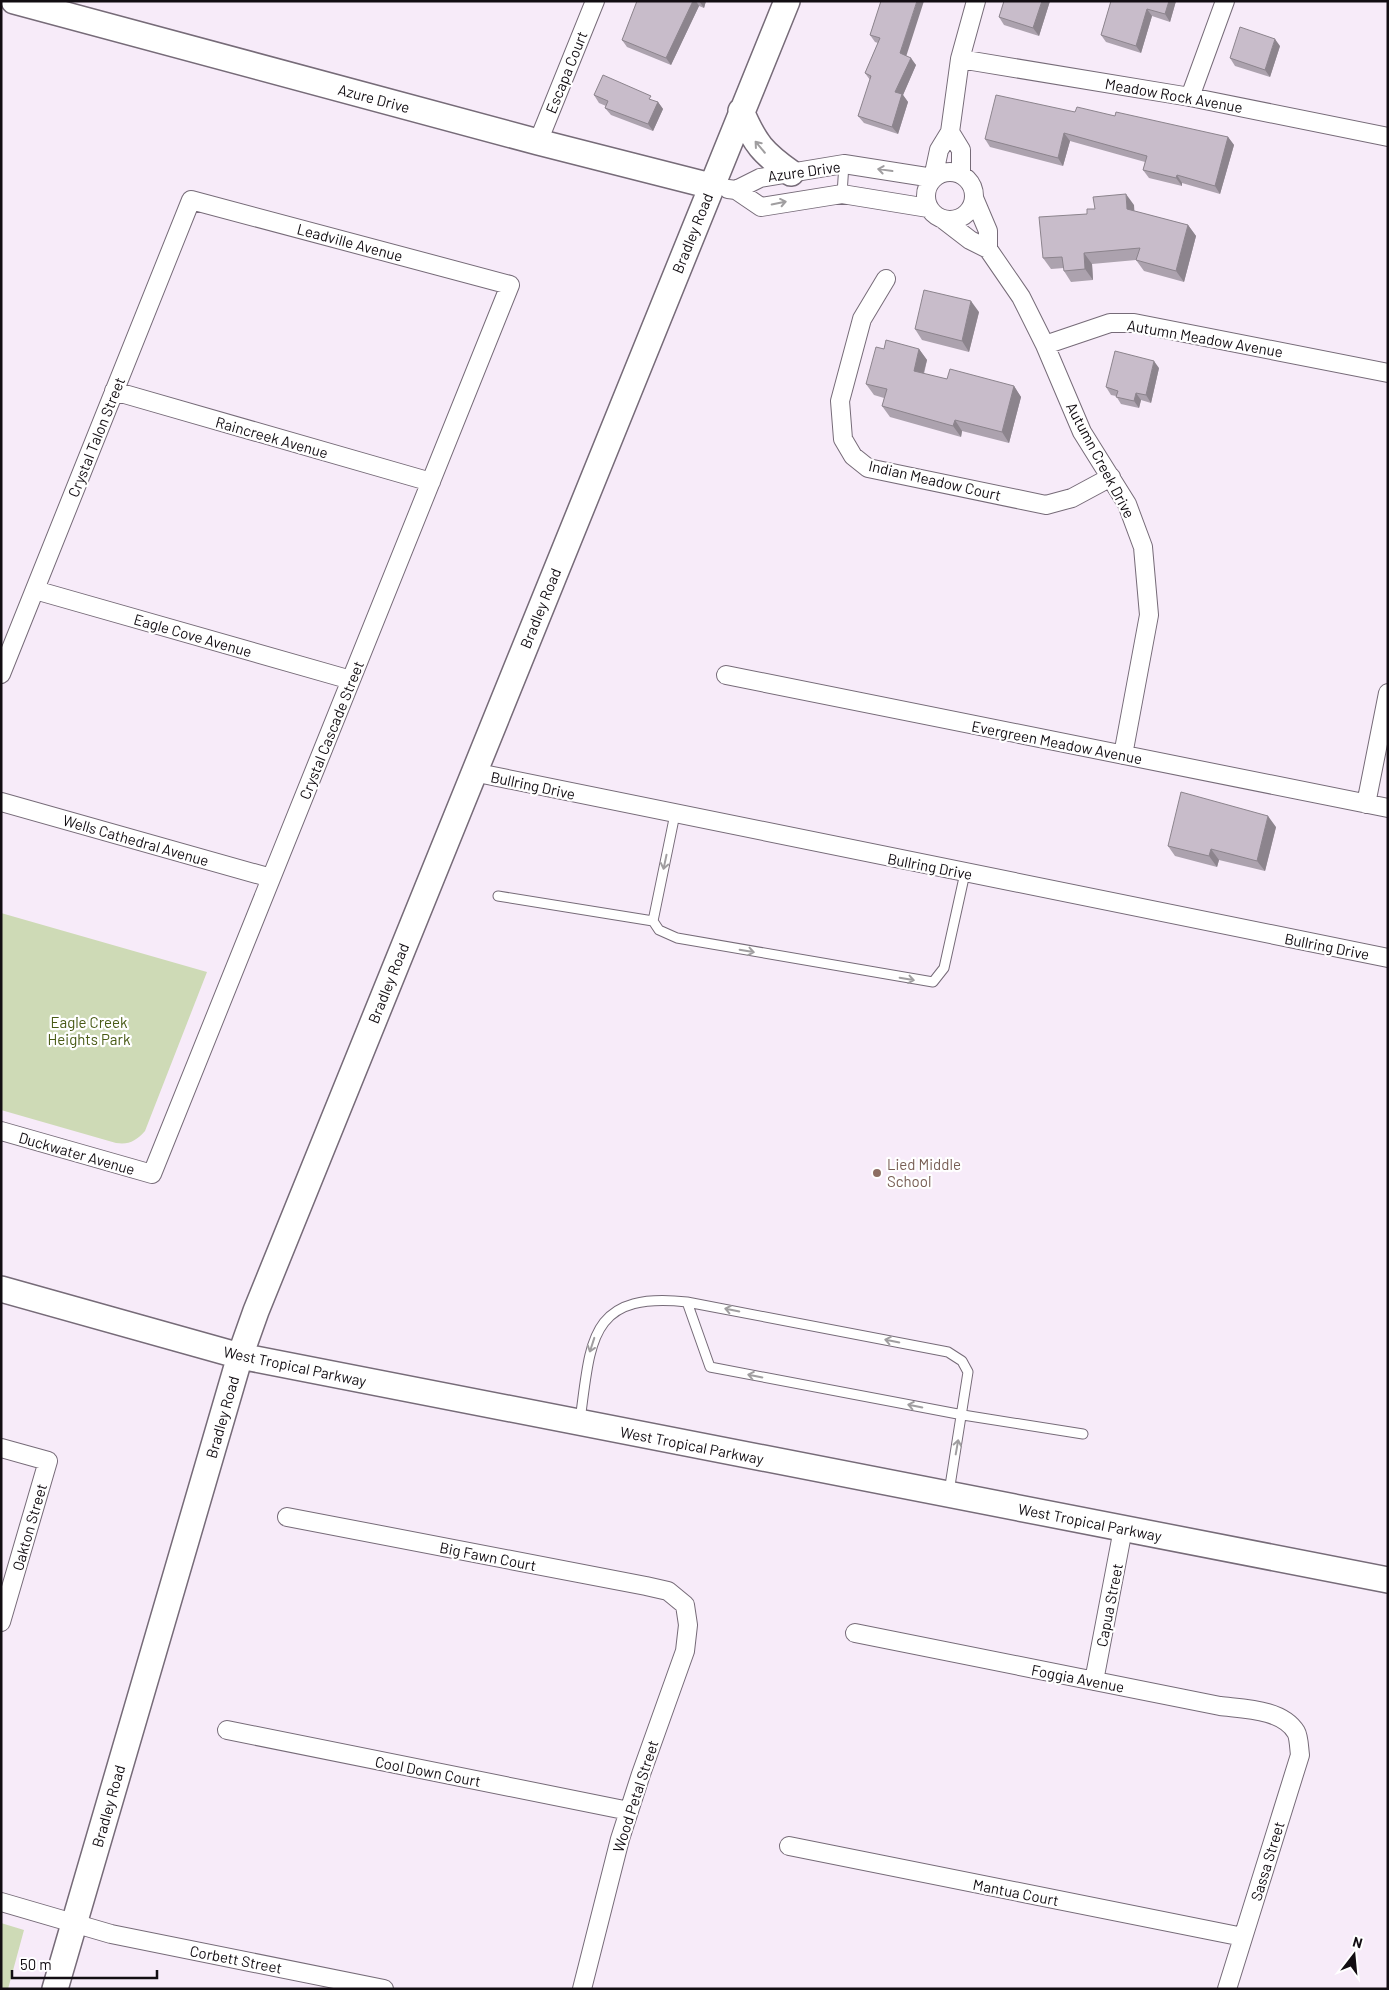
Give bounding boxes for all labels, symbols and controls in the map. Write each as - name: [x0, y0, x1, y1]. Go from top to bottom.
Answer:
- street label: Escapa Court: [541, 28, 591, 116]
- street label: Meadow Rock Avenue: [1104, 74, 1244, 116]
- street label: Azure Drive: [336, 80, 412, 116]
- one-way arrow: [755, 141, 766, 154]
- street label: Azure Drive: [766, 157, 842, 185]
- one-way arrow: [877, 165, 893, 175]
- street label: Bradley Road: [668, 190, 716, 276]
- one-way arrow: [771, 198, 787, 207]
- street label: Leadville Avenue: [295, 219, 405, 265]
- street label: Autumn Meadow Avenue: [1126, 315, 1284, 361]
- street label: Crystal Talon Street: [64, 374, 128, 500]
- street label: Autumn Creek Drive: [1063, 399, 1139, 521]
- street label: Raincreek Avenue: [214, 412, 330, 462]
- street label: Indian Meadow Court: [867, 456, 1003, 504]
- street label: Bradley Road: [516, 565, 564, 651]
- street label: Eagle Cove Avenue: [132, 610, 254, 660]
- street label: Crystal Cascade Street: [295, 658, 367, 802]
- street label: Evergreen Meadow Avenue: [970, 717, 1144, 767]
- street label: Bullring Drive: [489, 767, 577, 803]
- street label: Wells Cathedral Avenue: [61, 811, 211, 869]
- street label: Bullring Drive: [886, 849, 974, 883]
- one-way arrow: [660, 853, 669, 869]
- street label: Bullring Drive: [1283, 929, 1371, 963]
- street label: Bradley Road: [364, 940, 412, 1026]
- one-way arrow: [739, 946, 755, 956]
- one-way arrow: [899, 974, 915, 984]
- park label: Eagle Creek Heights Park: [48, 1013, 131, 1048]
- street label: Duckwater Avenue: [17, 1128, 137, 1178]
- place label: Lied Middle School: [887, 1155, 961, 1190]
- marker: Lied Middle School: [871, 1167, 883, 1179]
- one-way arrow: [725, 1305, 741, 1315]
- one-way arrow: [884, 1336, 900, 1345]
- one-way arrow: [587, 1337, 596, 1352]
- street label: West Tropical Parkway: [222, 1342, 368, 1390]
- one-way arrow: [748, 1370, 764, 1380]
- street label: Bradley Road: [202, 1374, 242, 1460]
- one-way arrow: [907, 1400, 923, 1410]
- street label: West Tropical Parkway: [619, 1422, 765, 1468]
- one-way arrow: [953, 1439, 963, 1455]
- street label: Oakton Street: [8, 1481, 50, 1573]
- street label: West Tropical Parkway: [1017, 1499, 1163, 1545]
- street label: Big Fawn Court: [438, 1538, 538, 1574]
- street label: Capua Street: [1092, 1562, 1126, 1648]
- street label: Foggia Avenue: [1030, 1660, 1126, 1696]
- street label: Wood Petal Street: [608, 1738, 662, 1854]
- street label: Cool Down Court: [374, 1752, 482, 1790]
- street label: Bradley Road: [88, 1763, 128, 1849]
- street label: Sassa Street: [1246, 1819, 1288, 1903]
- street label: Mantua Court: [972, 1875, 1060, 1909]
- north arrow: [1329, 1930, 1379, 1980]
- text: N: [1351, 1933, 1365, 1951]
- street label: Corbett Street: [188, 1941, 284, 1977]
- scale bar: [12, 1948, 158, 1980]
- text: 50 m: [20, 1955, 52, 1973]

